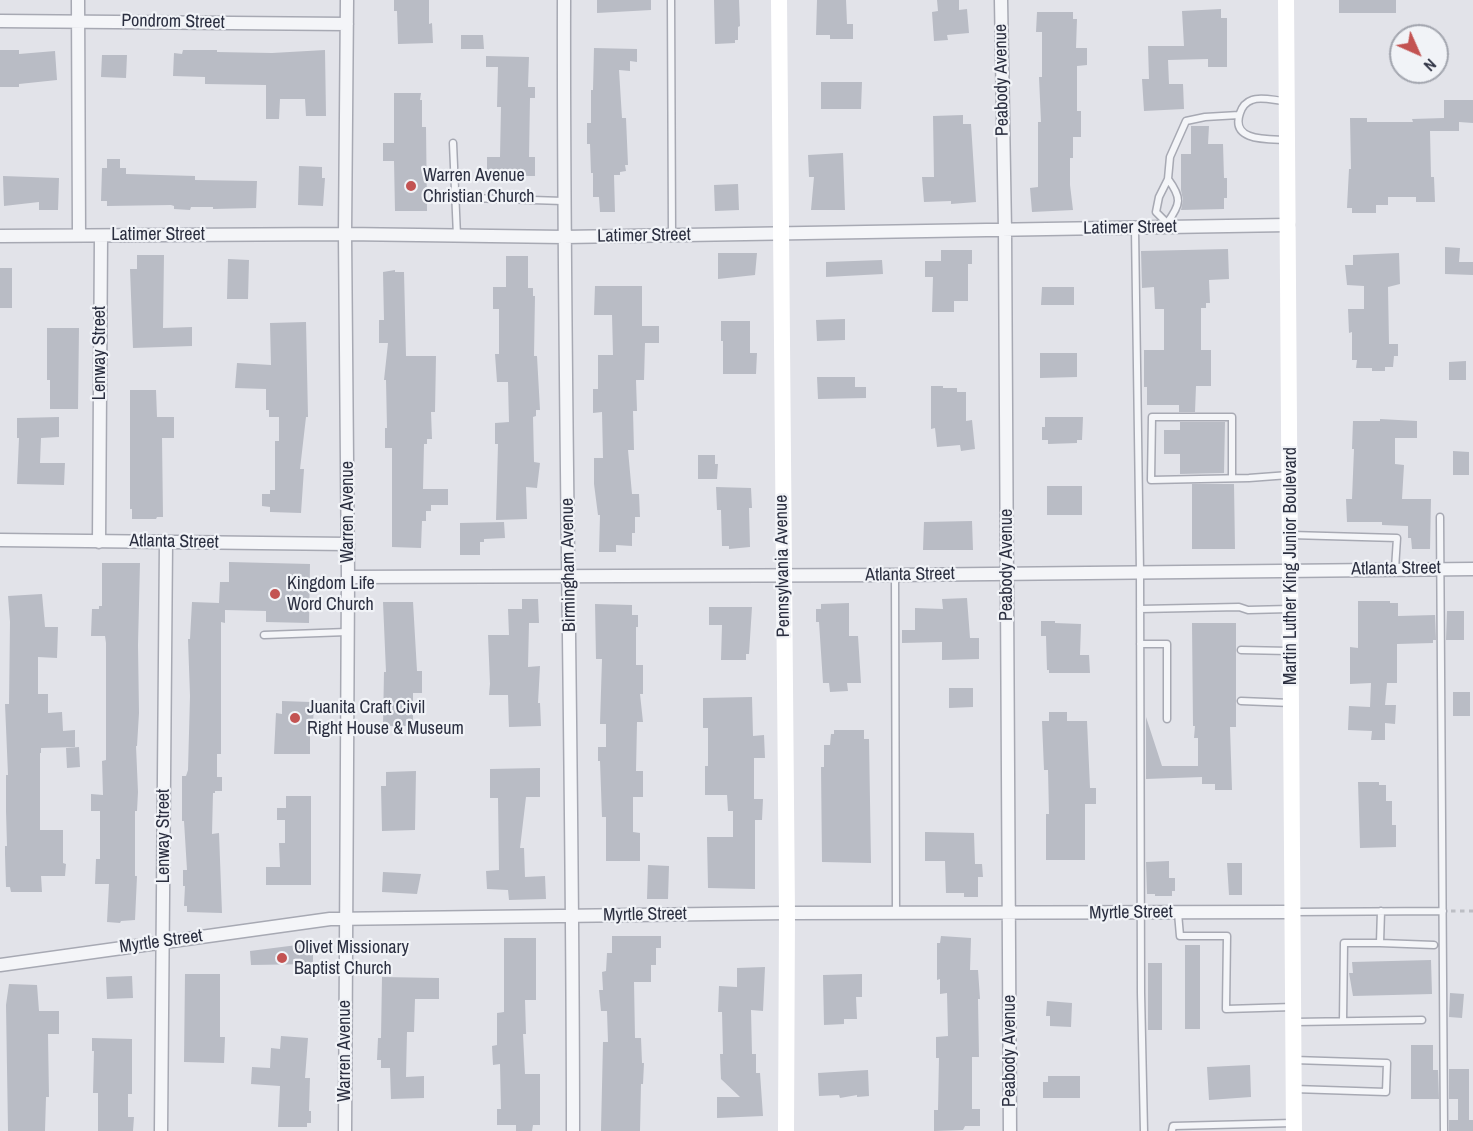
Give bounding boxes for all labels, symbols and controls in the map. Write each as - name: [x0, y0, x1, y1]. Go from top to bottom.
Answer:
- street label: Pondrom Street: [121, 10, 225, 34]
- street label: Peabody Avenue: [990, 24, 1014, 136]
- north arrow: [1389, 24, 1449, 84]
- text: N: [1419, 54, 1441, 76]
- place label: Warren Avenue Christian Church: [423, 165, 535, 207]
- marker: Warren Avenue Christian Church: [404, 179, 418, 193]
- street label: Latimer Street: [1083, 216, 1177, 240]
- street label: Latimer Street: [111, 224, 205, 246]
- street label: Latimer Street: [597, 224, 691, 248]
- street label: Lenway Street: [89, 306, 111, 400]
- street label: Martin Luther King Junior Boulevard: [1280, 447, 1302, 685]
- street label: Warren Avenue: [337, 461, 359, 563]
- street label: Pennsylvania Avenue: [771, 495, 795, 637]
- street label: Birmingham Avenue: [557, 498, 581, 632]
- street label: Peabody Avenue: [996, 509, 1018, 621]
- street label: Atlanta Street: [129, 530, 219, 554]
- street label: Atlanta Street: [1351, 557, 1441, 581]
- street label: Atlanta Street: [865, 563, 955, 587]
- place label: Kingdom Life Word Church: [287, 573, 375, 616]
- marker: Kingdom Life Word Church: [268, 587, 282, 601]
- place label: Juanita Craft Civil Right House & Museum: [307, 697, 464, 740]
- marker: Juanita Craft Civil Right House & Museum: [288, 711, 302, 725]
- street label: Lenway Street: [153, 789, 175, 883]
- street label: Myrtle Street: [1089, 901, 1173, 925]
- street label: Myrtle Street: [603, 903, 687, 927]
- street label: Myrtle Street: [118, 925, 204, 959]
- place label: Olivet Missionary Baptist Church: [294, 937, 409, 980]
- marker: Olivet Missionary Baptist Church: [275, 951, 289, 965]
- street label: Peabody Avenue: [999, 995, 1021, 1107]
- street label: Warren Avenue: [334, 1000, 356, 1102]

